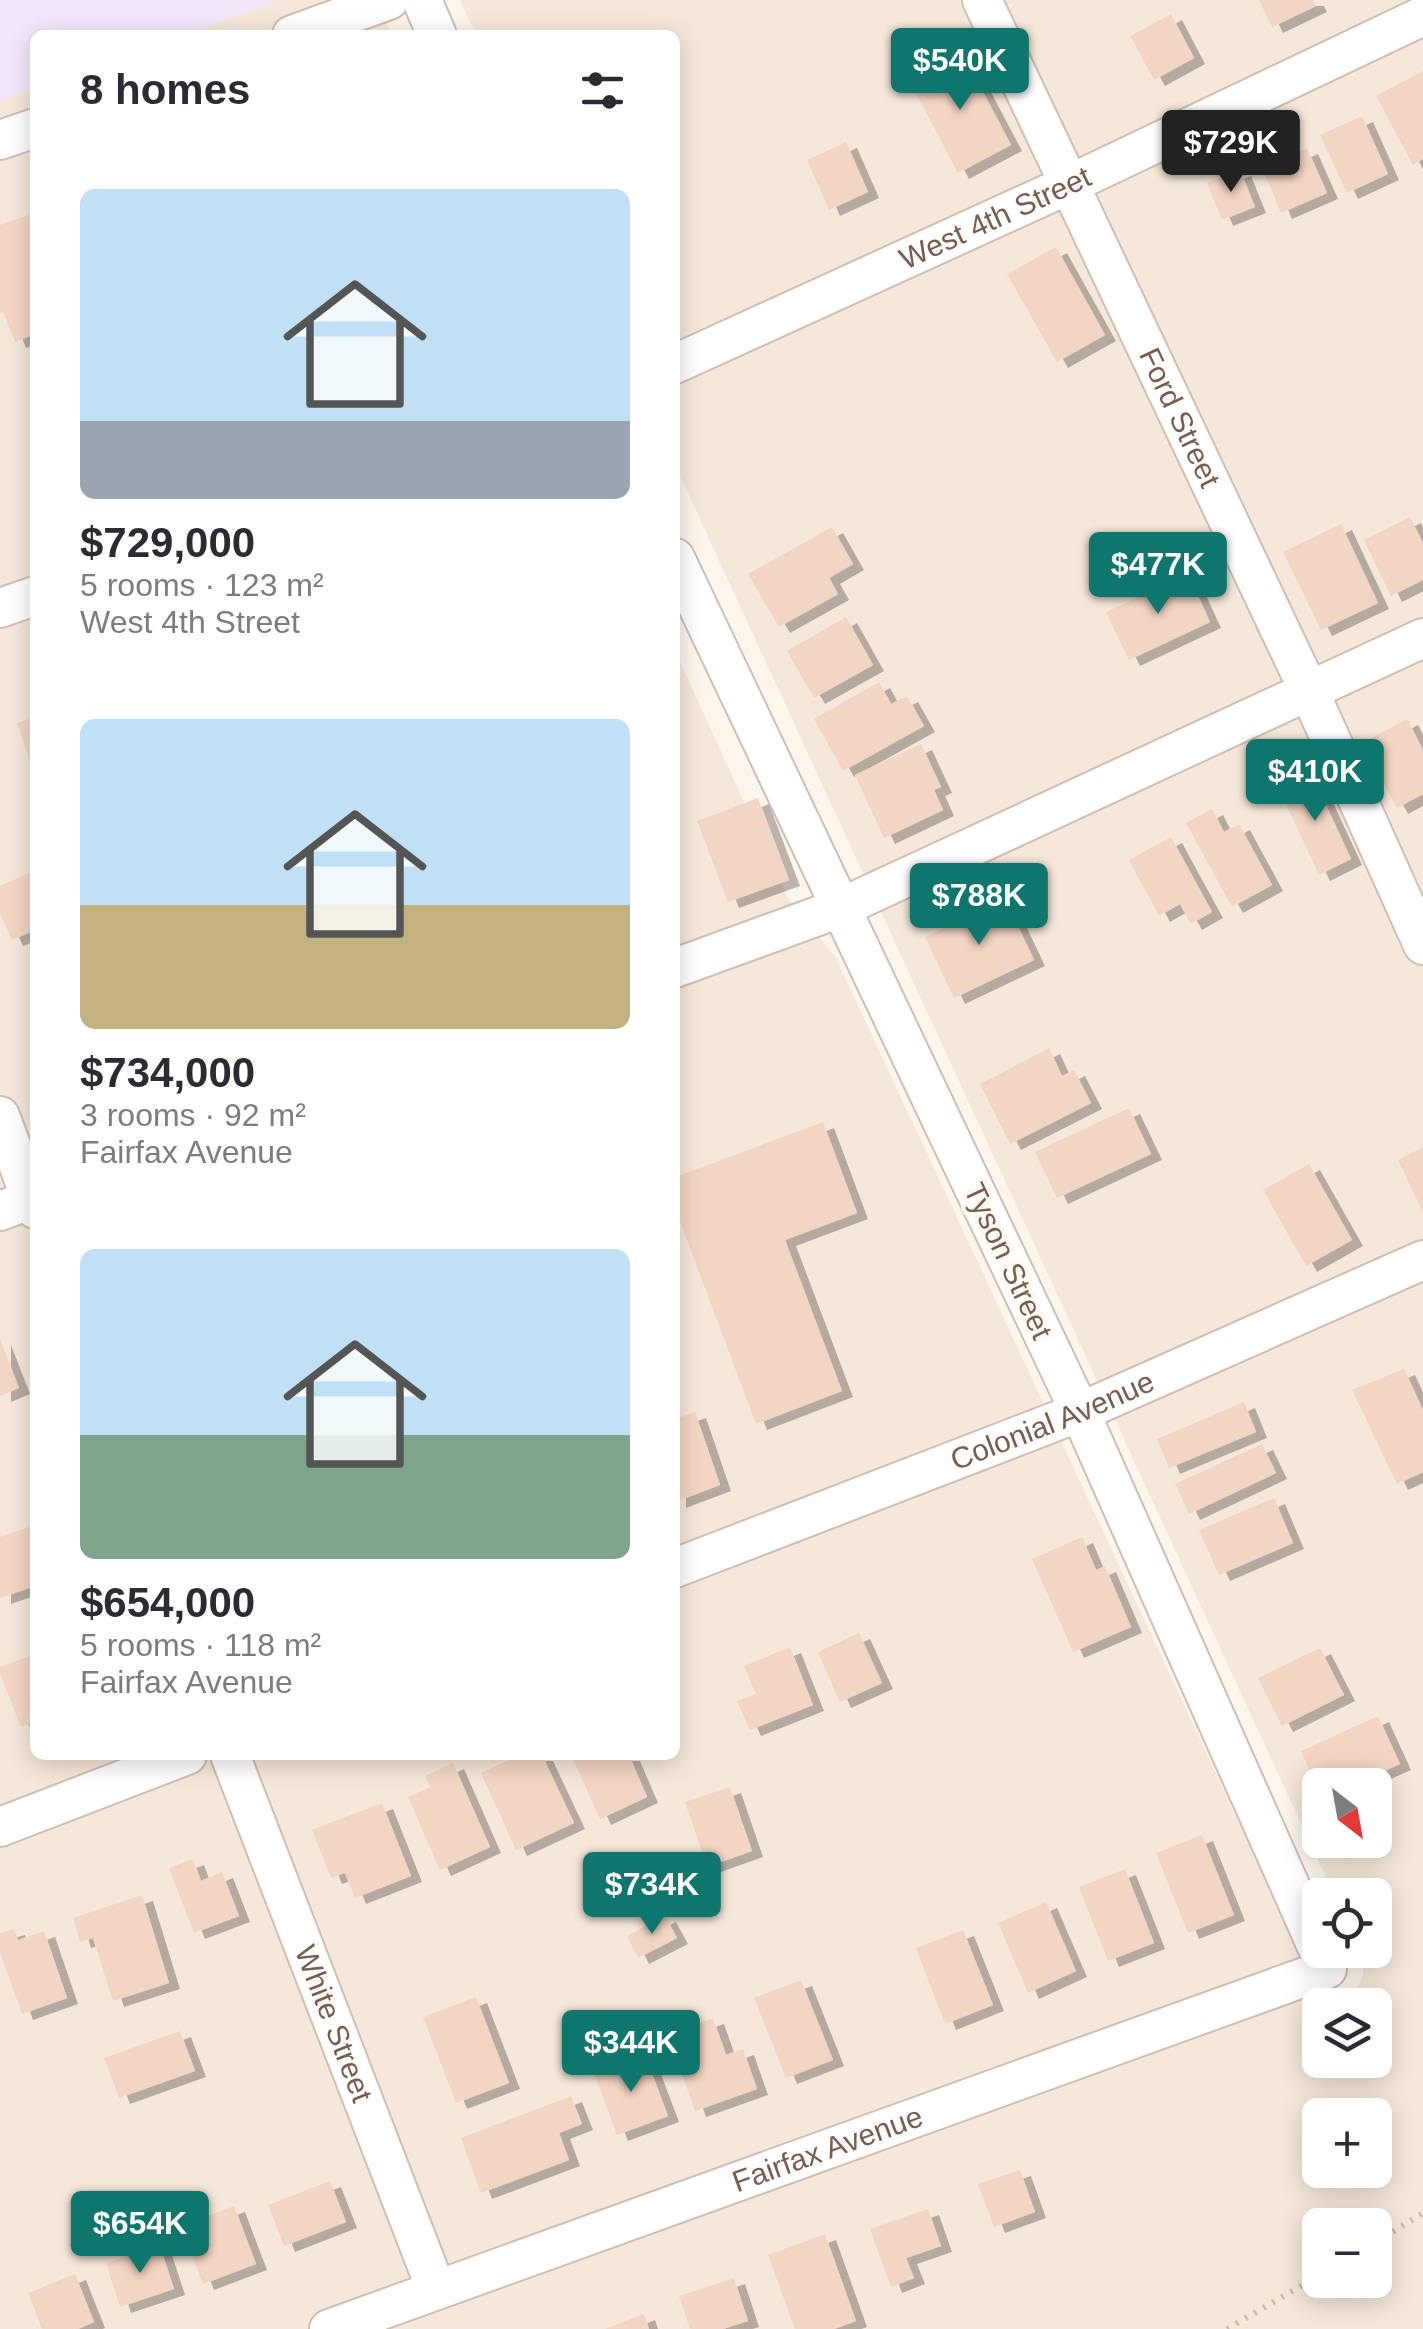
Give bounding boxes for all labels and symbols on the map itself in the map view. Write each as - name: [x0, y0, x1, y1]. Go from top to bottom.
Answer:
- pin: $540K: [890, 28, 1030, 113]
- pin: $729K: [1161, 110, 1301, 195]
- street label: West 4th Street: [894, 159, 1096, 275]
- street label: Ford Street: [1133, 342, 1227, 493]
- pin: $477K: [1088, 532, 1228, 617]
- pin: $410K: [1245, 739, 1385, 824]
- pin: $788K: [909, 863, 1049, 948]
- street label: Tyson Street: [958, 1177, 1059, 1345]
- street label: Colonial Avenue: [946, 1364, 1159, 1476]
- north arrow: [1302, 1768, 1392, 1858]
- pin: $734K: [582, 1852, 722, 1937]
- street label: White Street: [289, 1941, 379, 2107]
- pin: $344K: [561, 2010, 701, 2095]
- street label: Fairfax Avenue: [728, 2099, 927, 2198]
- pin: $654K: [70, 2191, 210, 2276]

